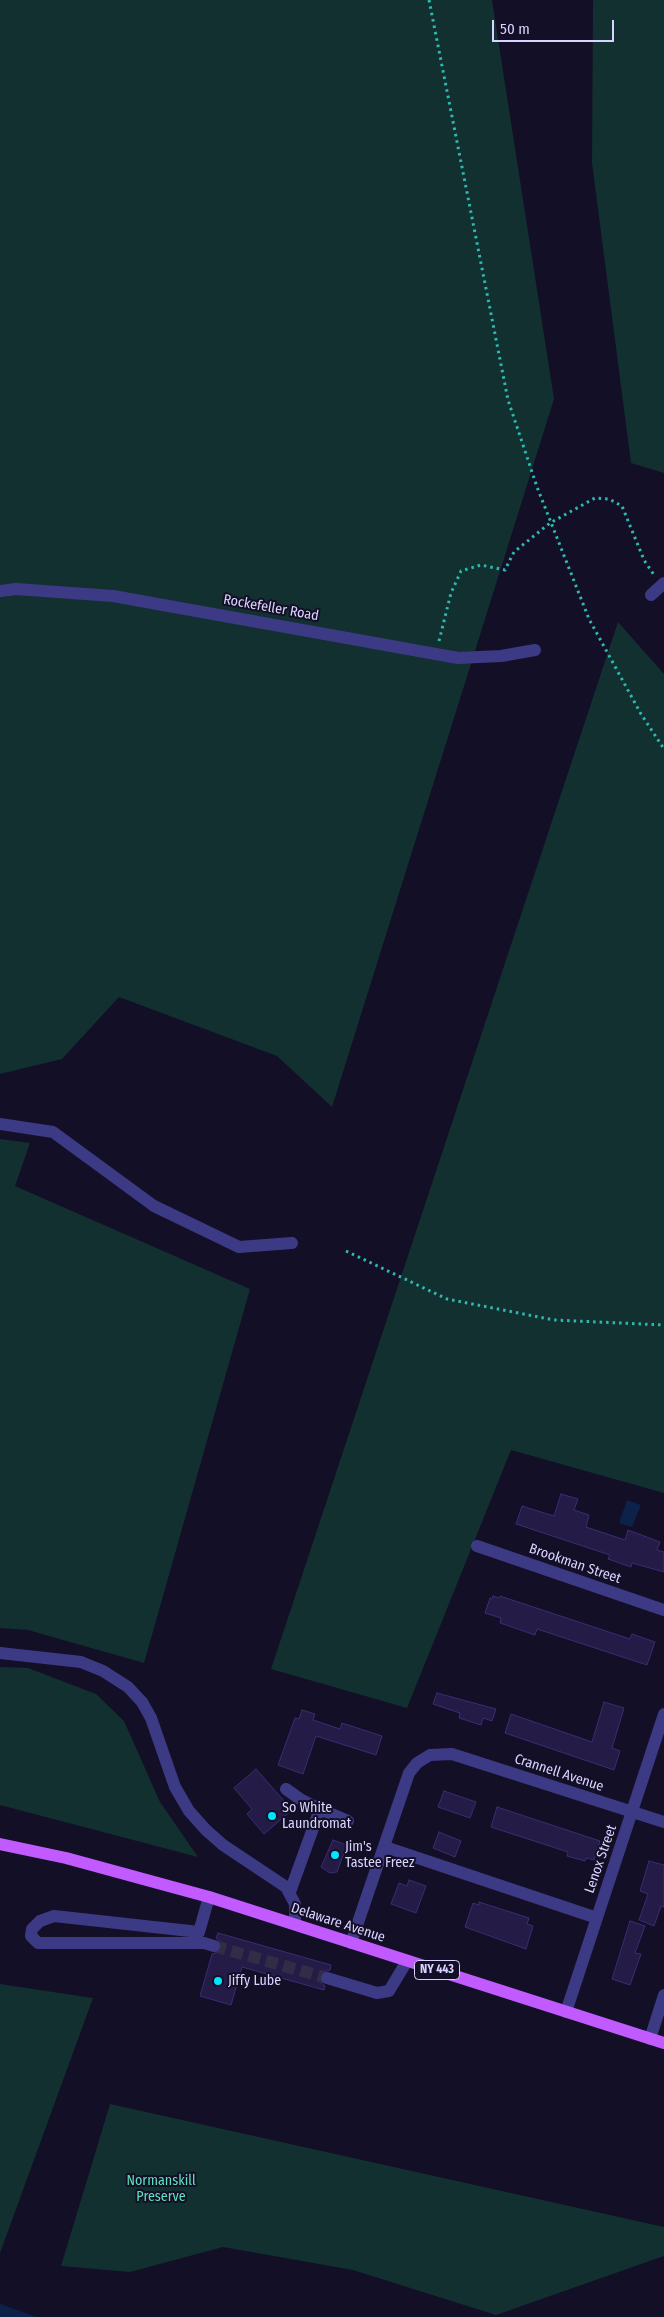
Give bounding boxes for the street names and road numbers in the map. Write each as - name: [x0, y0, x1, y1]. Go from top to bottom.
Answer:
- street label: Rockefeller Road: [222, 591, 320, 625]
- street label: Brookman Street: [527, 1540, 623, 1588]
- street label: Crannell Avenue: [512, 1751, 606, 1795]
- street label: Lenox Street: [581, 1823, 621, 1895]
- street label: Delaware Avenue: [289, 1900, 387, 1946]
- road number: NY 443: [414, 1960, 460, 1980]

